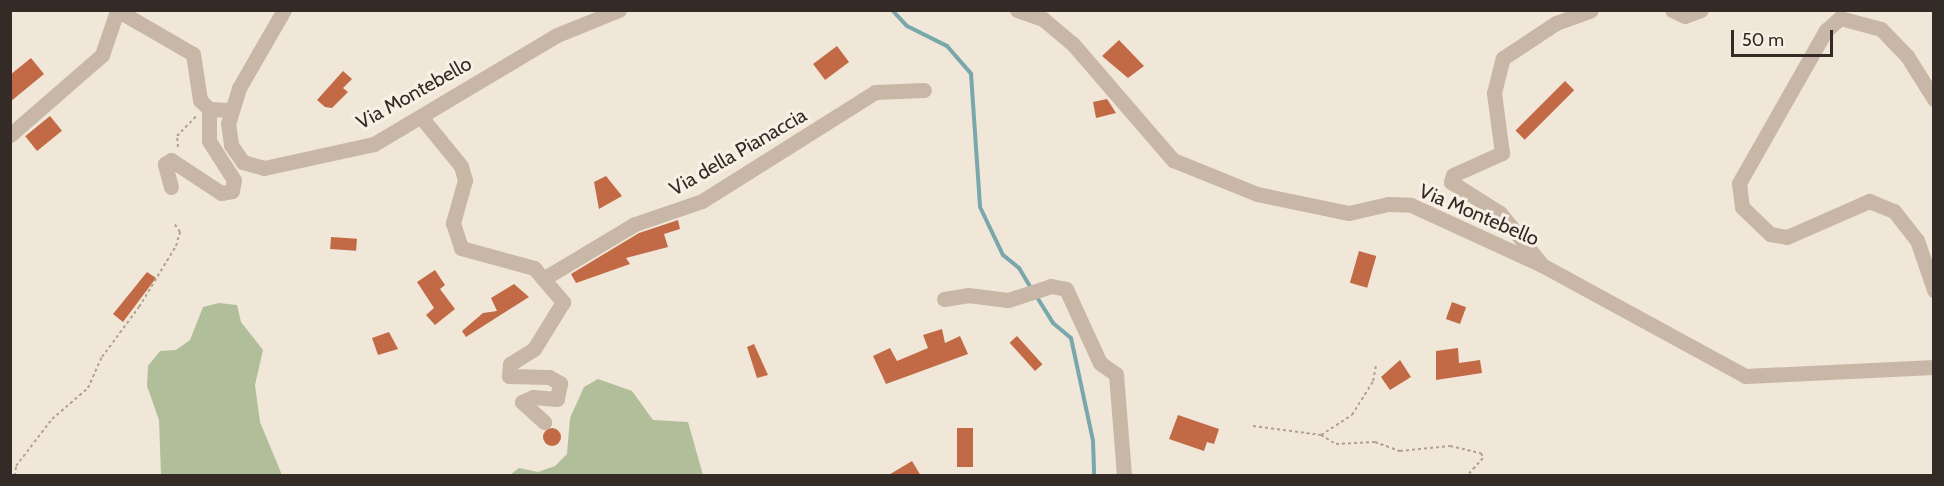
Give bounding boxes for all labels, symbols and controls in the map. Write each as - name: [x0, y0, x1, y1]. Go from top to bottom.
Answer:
- scale bar: [1734, 18, 1836, 56]
- text: 50 m: [1742, 29, 1784, 51]
- street label: Via Montebello: [352, 51, 476, 135]
- street label: Via della Pianaccia: [665, 103, 811, 201]
- street label: Via Montebello: [1415, 179, 1543, 251]

